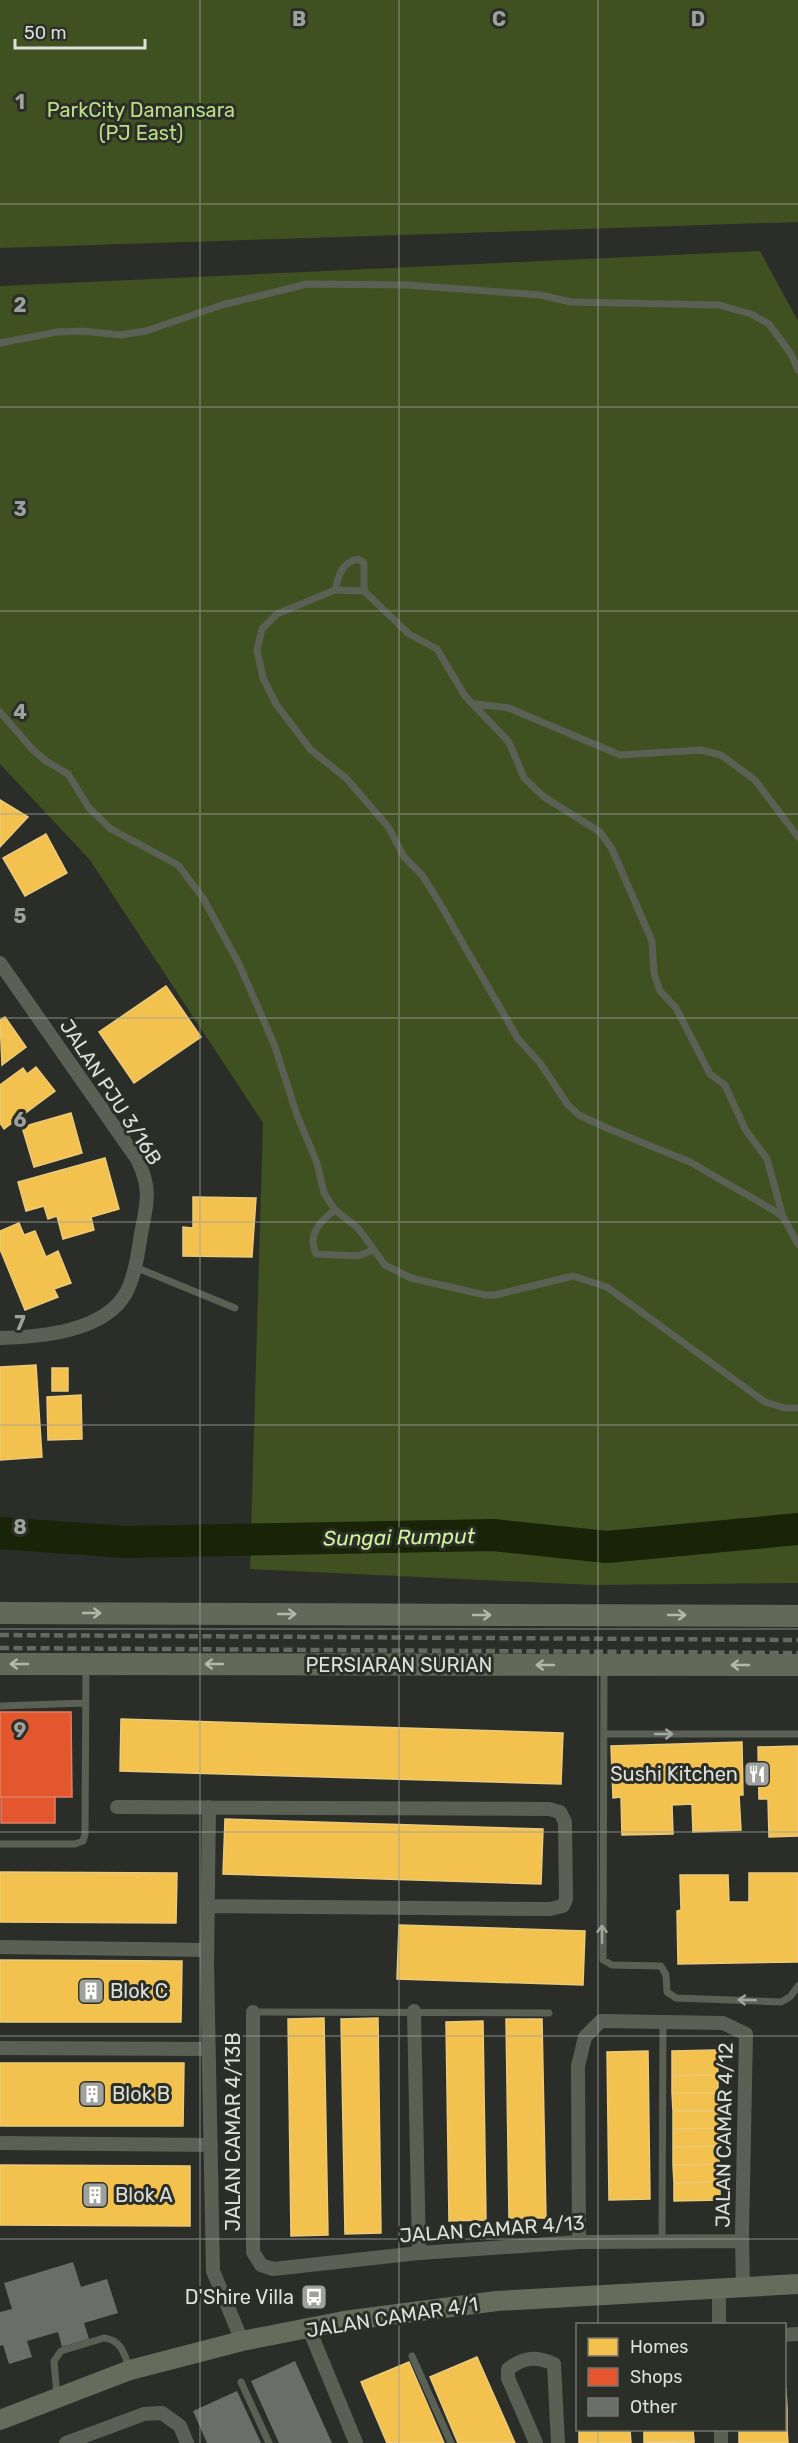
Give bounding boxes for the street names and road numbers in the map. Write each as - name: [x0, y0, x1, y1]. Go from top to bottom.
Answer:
- street label: JALAN PJU 3/16B: [55, 1015, 167, 1169]
- street label: PERSIARAN SURIAN: [306, 1653, 492, 1677]
- street label: JALAN CAMAR 4/13B: [221, 2032, 245, 2232]
- street label: JALAN CAMAR 4/12: [710, 2042, 738, 2228]
- street label: JALAN CAMAR 4/13: [399, 2211, 585, 2247]
- street label: JALAN CAMAR 4/1: [304, 2292, 480, 2342]

